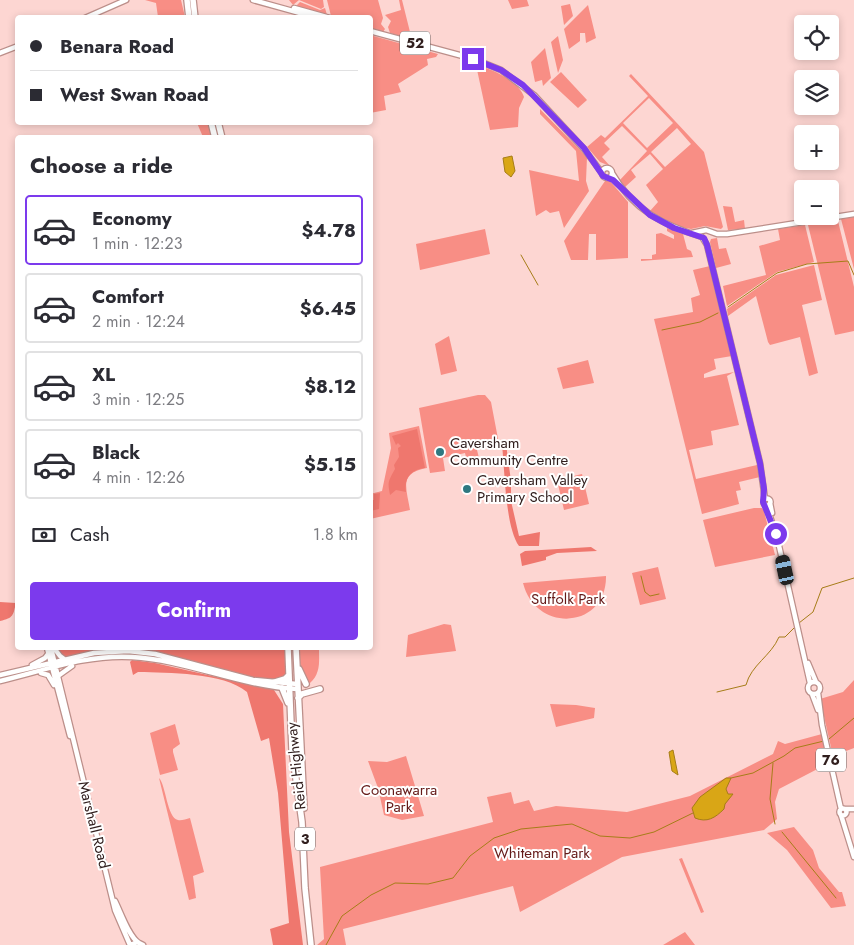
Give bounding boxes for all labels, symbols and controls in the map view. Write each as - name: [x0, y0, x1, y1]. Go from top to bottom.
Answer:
- map controls: [794, 15, 839, 225]
- button: locate: [794, 15, 839, 60]
- road number: 52: [400, 32, 430, 54]
- text: Benara Road: [60, 33, 174, 60]
- route end: [462, 48, 484, 70]
- button: layers: [794, 70, 839, 115]
- text: West Swan Road: [60, 81, 209, 108]
- button: +: [794, 125, 839, 170]
- text: Choose a ride: [30, 149, 173, 181]
- button: −: [794, 180, 839, 225]
- text: Economy: [92, 205, 172, 232]
- icon: car: [32, 208, 77, 253]
- text: $4.78: [301, 217, 356, 244]
- text: 1 min · 12:23: [92, 232, 182, 255]
- text: Comfort: [92, 283, 164, 310]
- icon: car: [32, 286, 77, 331]
- text: $6.45: [300, 295, 356, 322]
- text: 2 min · 12:24: [92, 310, 185, 333]
- text: XL: [92, 361, 115, 388]
- icon: car: [32, 364, 77, 409]
- text: $8.12: [304, 373, 356, 400]
- text: 3 min · 12:25: [92, 388, 184, 411]
- place label: Caversham Community Centre: [450, 432, 569, 471]
- text: Black: [92, 439, 140, 466]
- icon: car: [32, 442, 77, 487]
- marker: Caversham Community Centre: [434, 446, 446, 458]
- text: $5.15: [304, 451, 356, 478]
- text: 4 min · 12:26: [92, 466, 185, 489]
- place label: Caversham Valley Primary School: [477, 469, 588, 508]
- marker: Caversham Valley Primary School: [461, 483, 473, 495]
- icon: cash: [30, 521, 58, 549]
- text: Cash: [70, 521, 110, 548]
- text: 1.8 km: [313, 523, 358, 546]
- route start: [765, 523, 787, 545]
- car: [774, 554, 795, 586]
- button: Confirm: [30, 582, 358, 640]
- park label: Suffolk Park: [531, 588, 605, 610]
- street label: Reid Highway: [280, 721, 312, 811]
- road number: 76: [816, 748, 846, 772]
- street label: Marshall Road: [73, 779, 115, 871]
- park label: Coonawarra Park: [361, 779, 437, 818]
- road number: 3: [295, 828, 315, 851]
- park label: Whiteman Park: [494, 842, 590, 864]

